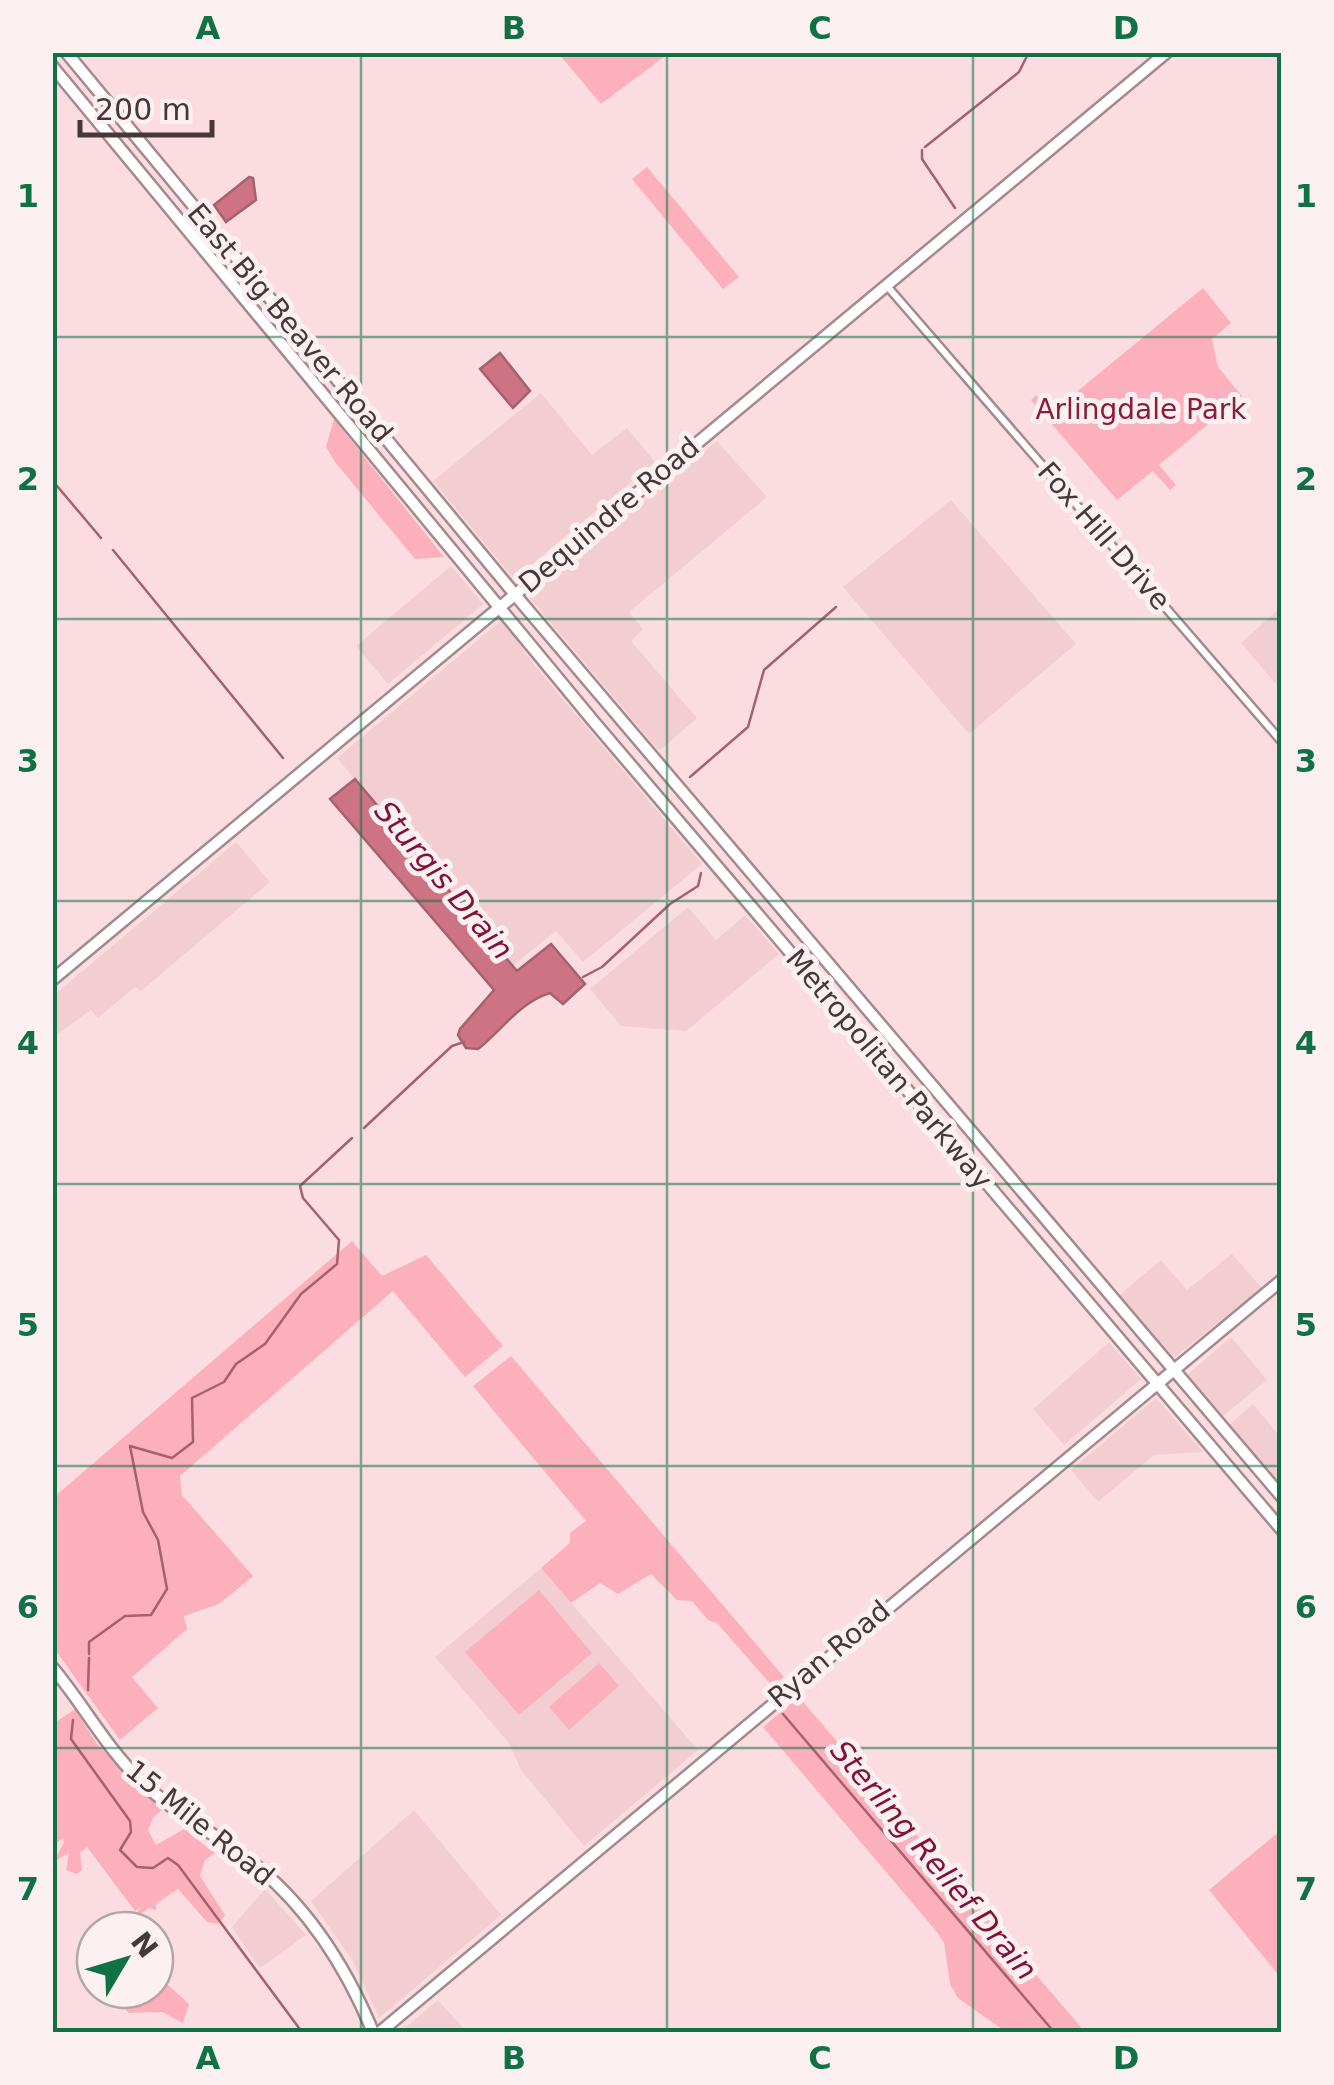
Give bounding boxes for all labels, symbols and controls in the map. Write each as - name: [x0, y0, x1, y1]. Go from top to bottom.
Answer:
- text: A: [196, 9, 221, 47]
- text: B: [502, 9, 526, 47]
- text: C: [808, 9, 832, 47]
- text: D: [1113, 9, 1139, 47]
- scale bar: [80, 75, 212, 137]
- text: 200 m: [95, 92, 191, 127]
- text: 1: [17, 177, 39, 215]
- text: 1: [1295, 177, 1317, 215]
- street label: East Big Beaver Road: [181, 197, 399, 449]
- park label: Arlingdale Park: [1035, 393, 1247, 426]
- street label: Dequindre Road: [512, 430, 706, 600]
- street label: Fox Hill Drive: [1031, 455, 1177, 617]
- text: 2: [17, 460, 39, 498]
- text: 2: [1295, 460, 1317, 498]
- text: 3: [17, 742, 39, 780]
- text: 3: [1295, 742, 1317, 780]
- water label: Sturgis Drain: [368, 794, 520, 966]
- street label: Metropolitan Parkway: [779, 942, 999, 1196]
- text: 4: [17, 1024, 39, 1062]
- text: 4: [1295, 1024, 1317, 1062]
- text: 5: [17, 1306, 39, 1344]
- text: 5: [1295, 1306, 1317, 1344]
- text: 6: [17, 1588, 39, 1626]
- text: 6: [1295, 1588, 1317, 1626]
- street label: Ryan Road: [761, 1594, 897, 1714]
- water label: Sterling Relief Drain: [824, 1733, 1044, 1987]
- street label: 15 Mile Road: [119, 1753, 281, 1893]
- text: 7: [17, 1870, 39, 1908]
- text: 7: [1295, 1870, 1317, 1908]
- north arrow: [75, 1910, 175, 2010]
- text: N: [124, 1926, 165, 1964]
- text: A: [196, 2039, 221, 2077]
- text: B: [502, 2039, 526, 2077]
- text: C: [808, 2039, 832, 2077]
- text: D: [1113, 2039, 1139, 2077]

